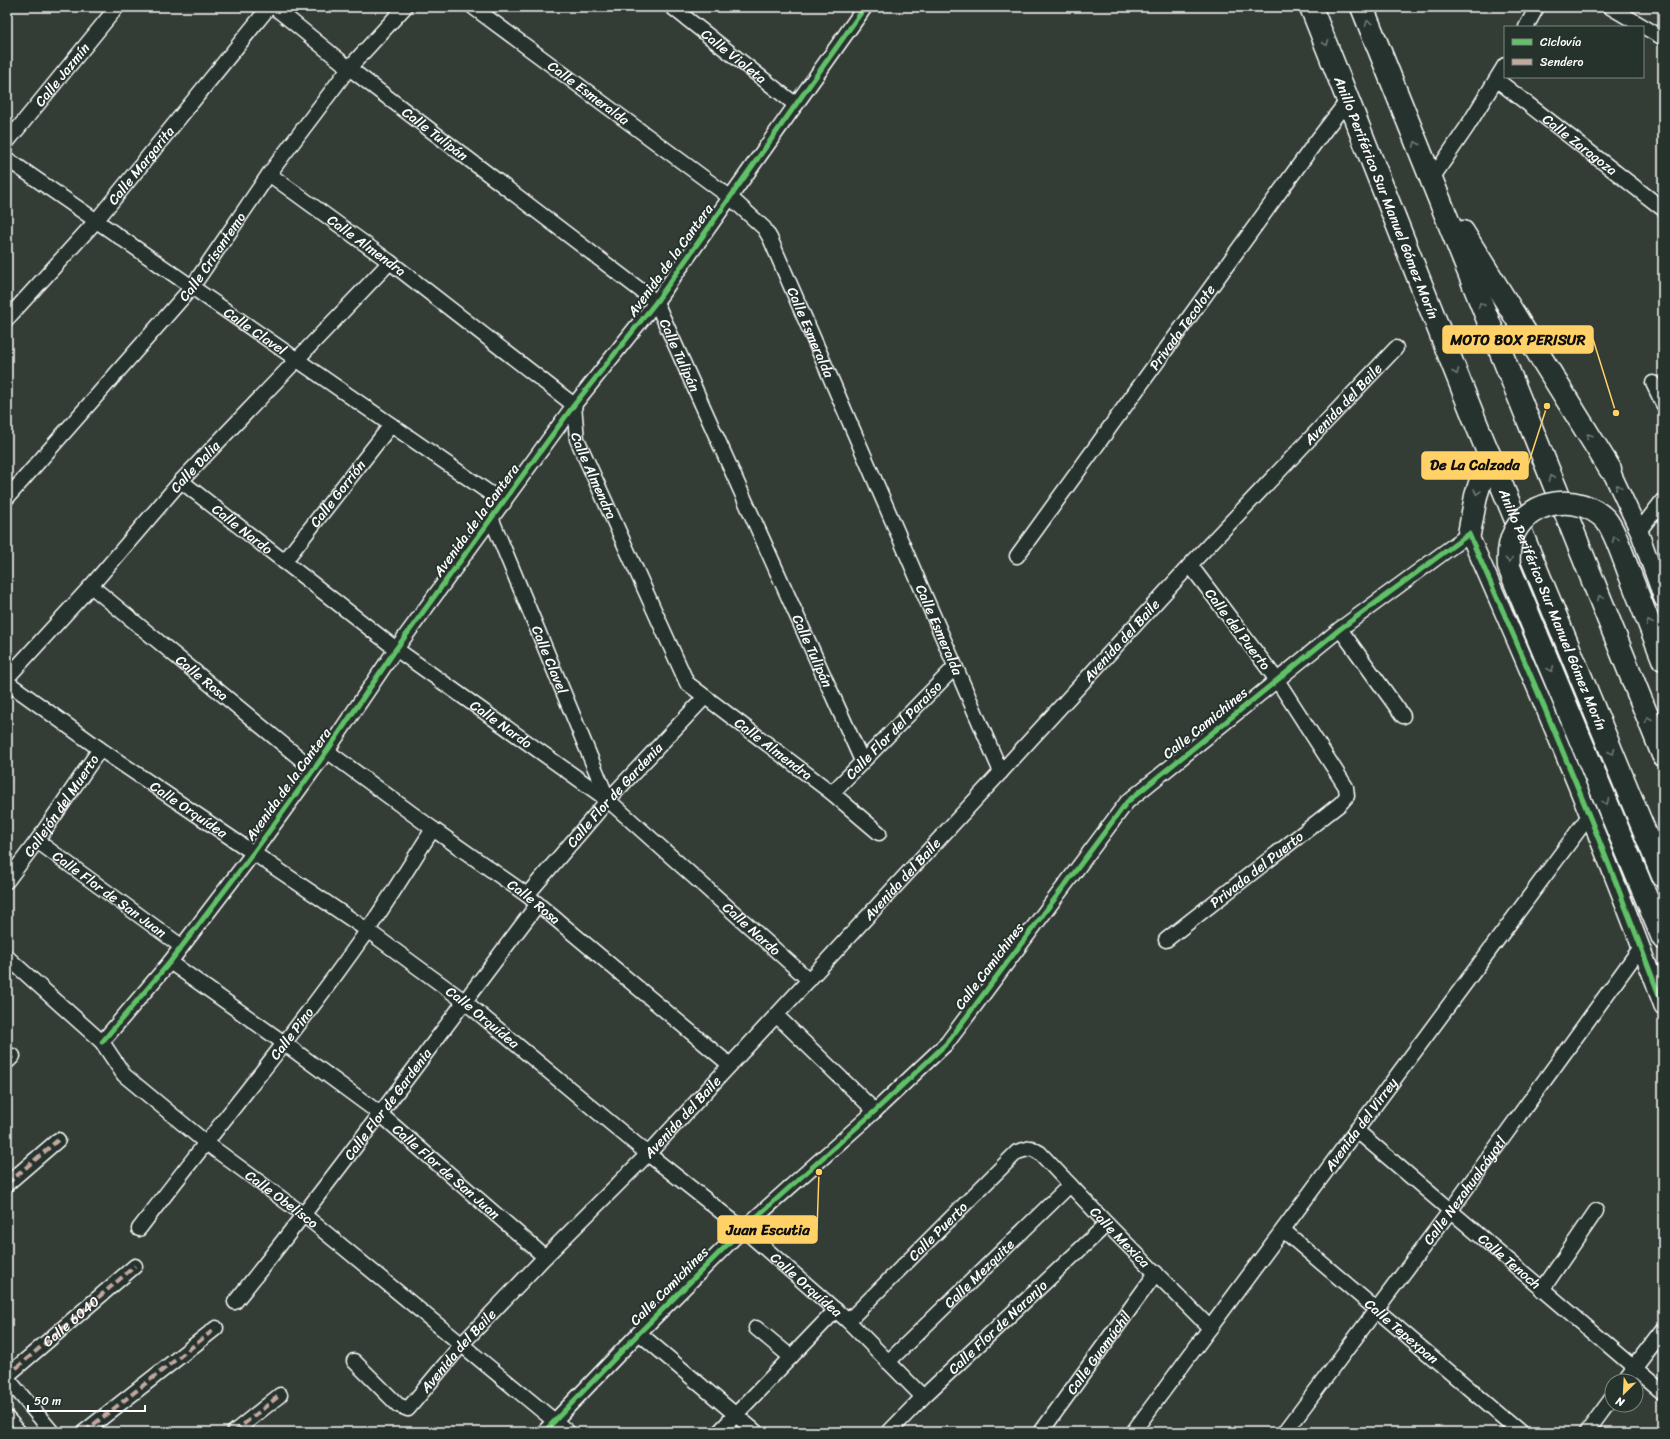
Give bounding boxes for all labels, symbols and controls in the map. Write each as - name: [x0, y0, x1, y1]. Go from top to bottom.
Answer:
- one-way arrow: [1365, 20, 1373, 27]
- street label: Calle Violeta: [695, 22, 772, 90]
- legend: [1504, 26, 1644, 78]
- text: Ciclovía: [1540, 31, 1581, 53]
- street label: Calle Jazmín: [28, 37, 97, 113]
- one-way arrow: [1321, 40, 1329, 47]
- text: Sendero: [1540, 51, 1584, 73]
- street label: Calle Esmeralda: [542, 54, 636, 133]
- street label: Anillo Periférico Sur Manuel Gómez Morín: [1326, 72, 1446, 323]
- street label: Calle Tulipán: [396, 100, 474, 168]
- street label: Calle Zaragoza: [1537, 107, 1623, 182]
- street label: Calle Margarita: [102, 121, 181, 211]
- one-way arrow: [1413, 140, 1421, 147]
- street label: Avenida de la Cantera: [620, 198, 721, 323]
- street label: Calle Crisantemo: [172, 207, 253, 308]
- street label: Calle Almendra: [322, 208, 412, 283]
- street label: Privada Tecolote: [1143, 279, 1222, 376]
- street label: Calle Esmeralda: [780, 283, 841, 383]
- street label: Calle Clavel: [218, 300, 293, 363]
- one-way arrow: [1478, 302, 1486, 309]
- street label: Calle Tulipán: [652, 315, 707, 397]
- callout: MOTO BOX PERISUR: [1443, 326, 1593, 353]
- text: MOTO BOX PERISUR: [1449, 327, 1586, 353]
- street label: Avenida del Baile: [1297, 357, 1389, 452]
- one-way arrow: [1451, 369, 1459, 376]
- street label: Calle Almendra: [563, 432, 624, 523]
- one-way arrow: [1587, 433, 1594, 440]
- street label: Calle Dalia: [164, 434, 227, 499]
- callout: De La Calzada: [1422, 452, 1528, 479]
- text: De La Calzada: [1430, 452, 1520, 478]
- street label: Calle Gorrión: [303, 454, 373, 533]
- street label: Avenida de la Cantera: [426, 458, 527, 583]
- one-way arrow: [1548, 474, 1556, 482]
- street label: Anillo Periférico Sur Manuel Gómez Morín: [1491, 484, 1614, 735]
- one-way arrow: [1615, 484, 1623, 492]
- one-way arrow: [1473, 488, 1482, 495]
- street label: Calle Nardo: [206, 497, 278, 561]
- one-way arrow: [1612, 535, 1620, 542]
- one-way arrow: [1505, 558, 1513, 564]
- street label: Calle Esmeralda: [908, 580, 970, 680]
- street label: Calle del Puerto: [1198, 583, 1277, 676]
- street label: Avenida del Baile: [1076, 593, 1167, 689]
- one-way arrow: [1596, 595, 1604, 602]
- street label: Calle Tulipán: [785, 610, 840, 692]
- one-way arrow: [1645, 619, 1653, 626]
- street label: Calle Clavel: [524, 622, 575, 699]
- street label: Calle Rosa: [170, 648, 234, 708]
- one-way arrow: [1547, 665, 1555, 672]
- street label: Calle Flor del Paraíso: [839, 675, 948, 786]
- street label: Calle Camichines: [1157, 681, 1254, 766]
- street label: Calle Nardo: [464, 693, 537, 755]
- street label: Calle Almendra: [729, 711, 818, 787]
- one-way arrow: [1645, 715, 1653, 722]
- street label: Avenida de la Cantera: [238, 722, 339, 847]
- street label: Calle Flor de Gardenia: [560, 736, 670, 854]
- one-way arrow: [1607, 748, 1615, 755]
- street label: Callejón del Muerto: [17, 749, 106, 862]
- street label: Calle Orquídea: [145, 774, 233, 846]
- one-way arrow: [1602, 798, 1610, 805]
- street label: Privada del Puerto: [1204, 825, 1309, 914]
- street label: Avenida del Baile: [857, 832, 948, 927]
- street label: Calle Flor de San Juan: [47, 844, 172, 945]
- street label: Calle Rosa: [502, 873, 566, 931]
- street label: Calle Nardo: [716, 896, 786, 962]
- street label: Calle Camichines: [948, 917, 1031, 1015]
- street label: Calle Orquídea: [440, 979, 526, 1056]
- street label: Calle Pino: [263, 1002, 321, 1066]
- street label: Calle Flor de Gardenia: [337, 1042, 439, 1166]
- street label: Avenida del Baile: [637, 1070, 728, 1165]
- street label: Avenida del Virrey: [1317, 1072, 1405, 1178]
- street label: Calle Flor de San Juan: [386, 1118, 506, 1226]
- street label: Calle Nezahualcóyotl: [1417, 1130, 1514, 1250]
- street label: Calle Obelisco: [240, 1164, 324, 1235]
- street label: Calle Puerto: [902, 1196, 974, 1267]
- street label: Calle Mexica: [1083, 1201, 1157, 1275]
- callout: Juan Escutia: [718, 1216, 817, 1243]
- text: Juan Escutia: [725, 1217, 810, 1243]
- street label: Calle Tenoch: [1472, 1227, 1547, 1296]
- street label: Calle Mezquite: [938, 1233, 1021, 1315]
- street label: Calle Camichines: [624, 1240, 715, 1332]
- street label: Calle Orquídea: [764, 1246, 849, 1324]
- street label: Calle Flor de Naranjo: [942, 1274, 1054, 1381]
- street label: Calle 6040: [37, 1290, 105, 1354]
- street label: Calle Tepexpan: [1359, 1292, 1445, 1371]
- street label: Avenida del Baile: [414, 1303, 503, 1399]
- street label: Calle Guamúchil: [1060, 1305, 1138, 1400]
- north arrow: [1604, 1373, 1644, 1413]
- scale bar: [28, 1387, 145, 1413]
- text: 50 m: [34, 1390, 61, 1412]
- text: N: [1612, 1391, 1628, 1412]

